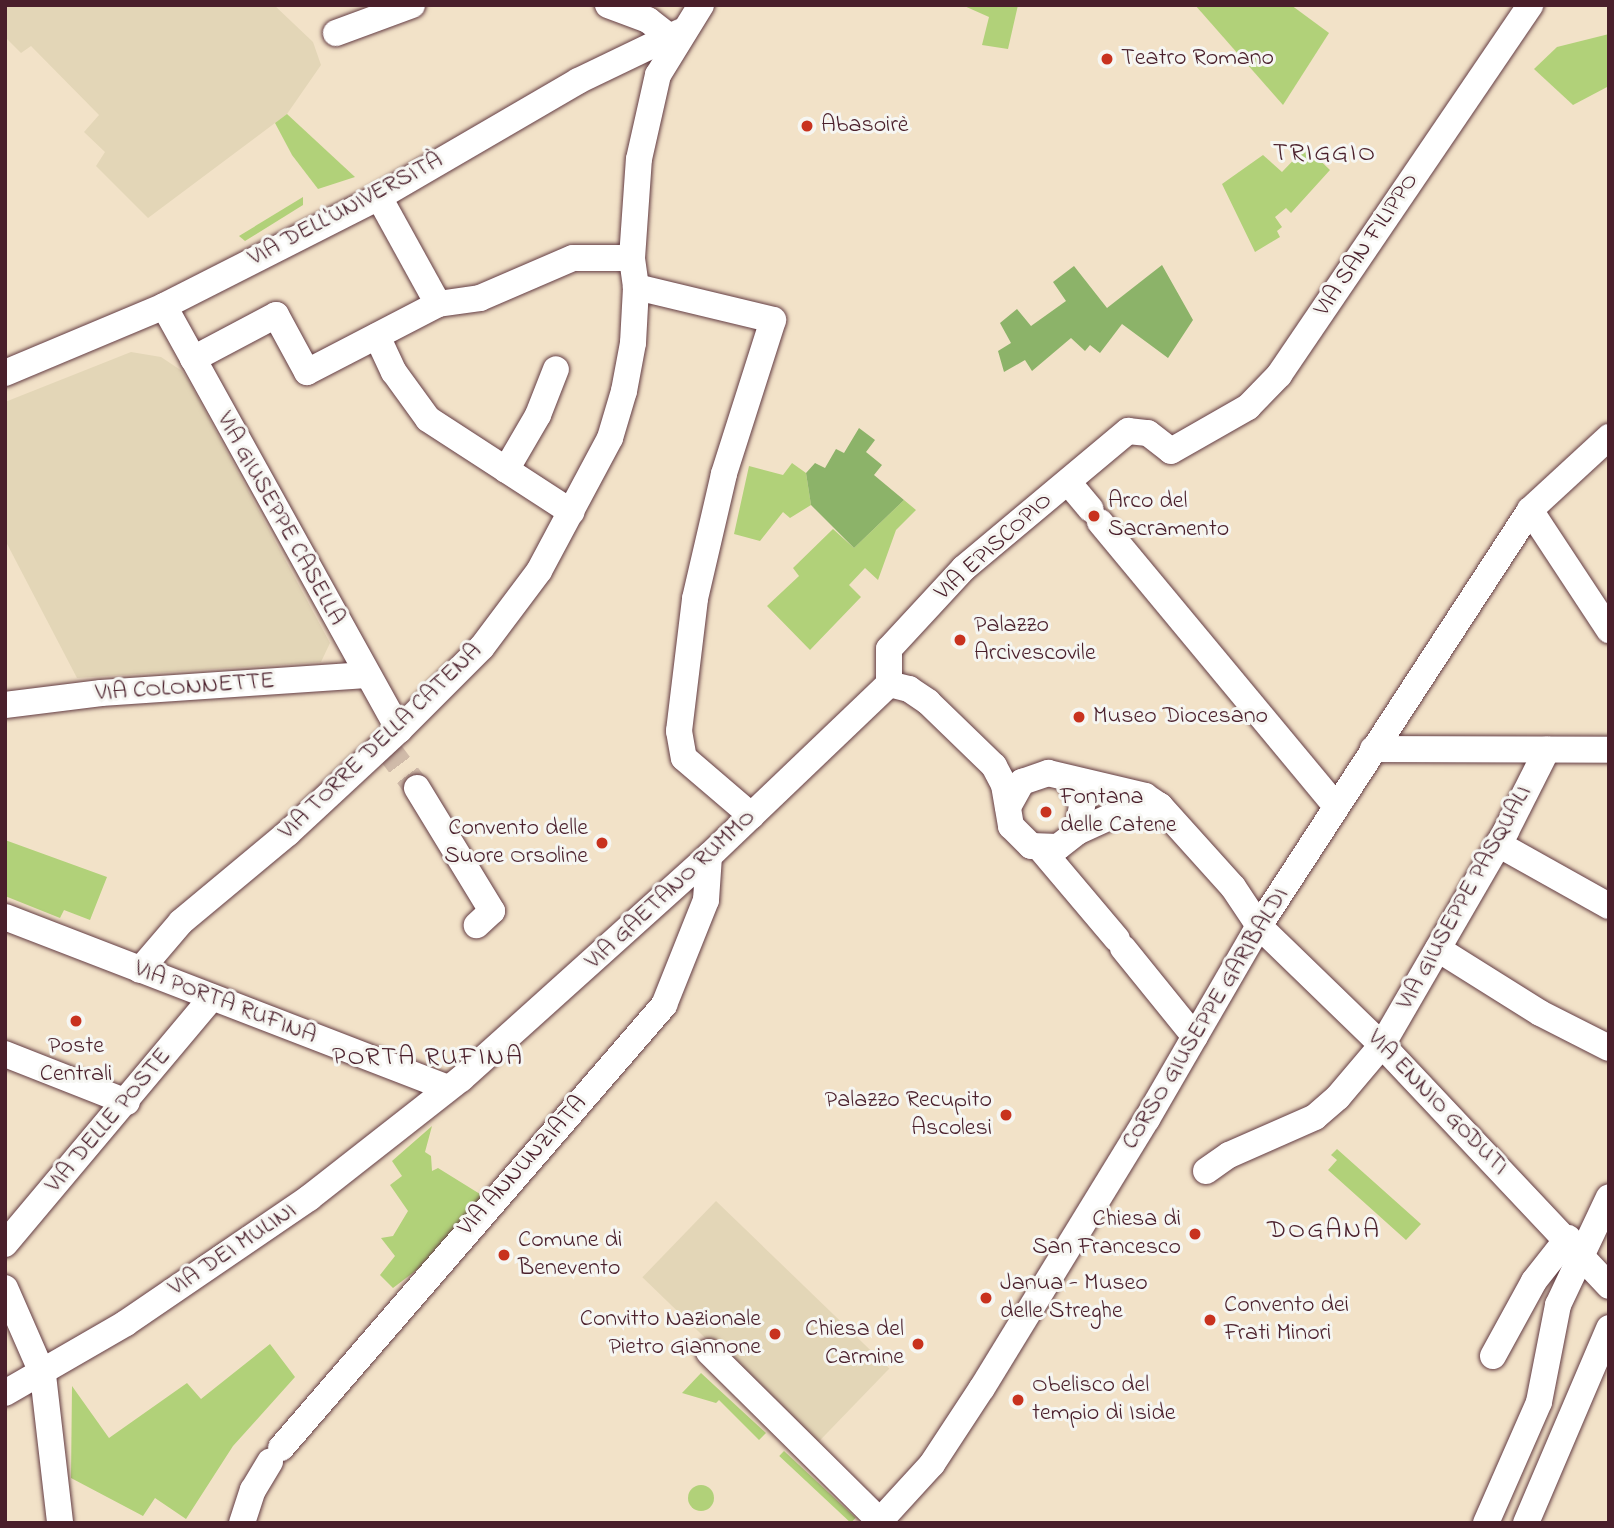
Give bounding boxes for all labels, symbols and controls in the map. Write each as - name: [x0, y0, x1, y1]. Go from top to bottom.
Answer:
- place label: Teatro Romano: [1121, 45, 1274, 73]
- marker: Teatro Romano: [1099, 51, 1115, 67]
- place label: Abasoirè: [821, 112, 909, 140]
- marker: Abasoirè: [799, 118, 815, 134]
- district label: TRIGGIO: [1274, 139, 1376, 171]
- street label: VIA DELL'UNIVERSITÀ: [244, 147, 448, 273]
- street label: VIA SAN FILIPPO: [1309, 168, 1425, 322]
- street label: VIA GIUSEPPE CASELLA: [209, 407, 351, 631]
- street label: VIA EPISCOPIO: [929, 487, 1059, 607]
- place label: Arco del Sacramento: [1108, 488, 1229, 544]
- marker: Arco del Sacramento: [1086, 508, 1102, 524]
- place label: Palazzo Arcivescovile: [974, 612, 1096, 668]
- marker: Palazzo Arcivescovile: [952, 632, 968, 648]
- street label: VIA TORRE DELLA CATENA: [274, 638, 488, 846]
- street label: VIA COLONNETTE: [94, 667, 276, 709]
- place label: Museo Diocesano: [1093, 703, 1268, 731]
- marker: Museo Diocesano: [1071, 709, 1087, 725]
- street label: VIA GIUSEPPE PASQUALI: [1391, 781, 1539, 1015]
- place label: Fontana delle Catene: [1060, 784, 1177, 840]
- street label: VIA GAETANO RUMMO: [580, 804, 762, 976]
- marker: Fontana delle Catene: [1038, 804, 1054, 820]
- place label: Convento delle Suore Orsoline: [444, 815, 588, 871]
- marker: Convento delle Suore Orsoline: [594, 835, 610, 851]
- street label: CORSO GIUSEPPE GARIBALDI: [1116, 883, 1296, 1155]
- street label: VIA PORTA RUFINA: [130, 955, 320, 1051]
- marker: Poste Centrali: [68, 1013, 84, 1029]
- street label: VIA ENNIO GODUTI: [1360, 1024, 1514, 1182]
- place label: Poste Centrali: [40, 1033, 112, 1089]
- street label: VIA DELLE POSTE: [40, 1043, 178, 1199]
- district label: PORTA RUFINA: [333, 1043, 523, 1075]
- place label: Palazzo Recupito Ascolesi: [825, 1087, 992, 1143]
- street label: VIA ANNUNZIATA: [452, 1090, 594, 1242]
- marker: Palazzo Recupito Ascolesi: [998, 1107, 1014, 1123]
- street label: VIA DEI MULINI: [164, 1197, 302, 1303]
- place label: Chiesa di San Francesco: [1032, 1206, 1181, 1262]
- district label: DOGANA: [1268, 1216, 1380, 1248]
- marker: Chiesa di San Francesco: [1187, 1226, 1203, 1242]
- place label: Comune di Benevento: [518, 1227, 622, 1283]
- marker: Comune di Benevento: [496, 1247, 512, 1263]
- place label: Janua - Museo delle Streghe: [1000, 1270, 1148, 1326]
- marker: Janua - Museo delle Streghe: [978, 1290, 994, 1306]
- place label: Convento dei Frati Minori: [1224, 1292, 1349, 1348]
- place label: Convitto Nazionale Pietro Giannone: [580, 1306, 761, 1362]
- marker: Convento dei Frati Minori: [1202, 1312, 1218, 1328]
- place label: Chiesa del Carmine: [805, 1316, 904, 1372]
- marker: Convitto Nazionale Pietro Giannone: [767, 1326, 783, 1342]
- marker: Chiesa del Carmine: [910, 1336, 926, 1352]
- place label: Obelisco del tempio di Iside: [1032, 1372, 1176, 1428]
- marker: Obelisco del tempio di Iside: [1010, 1392, 1026, 1408]

